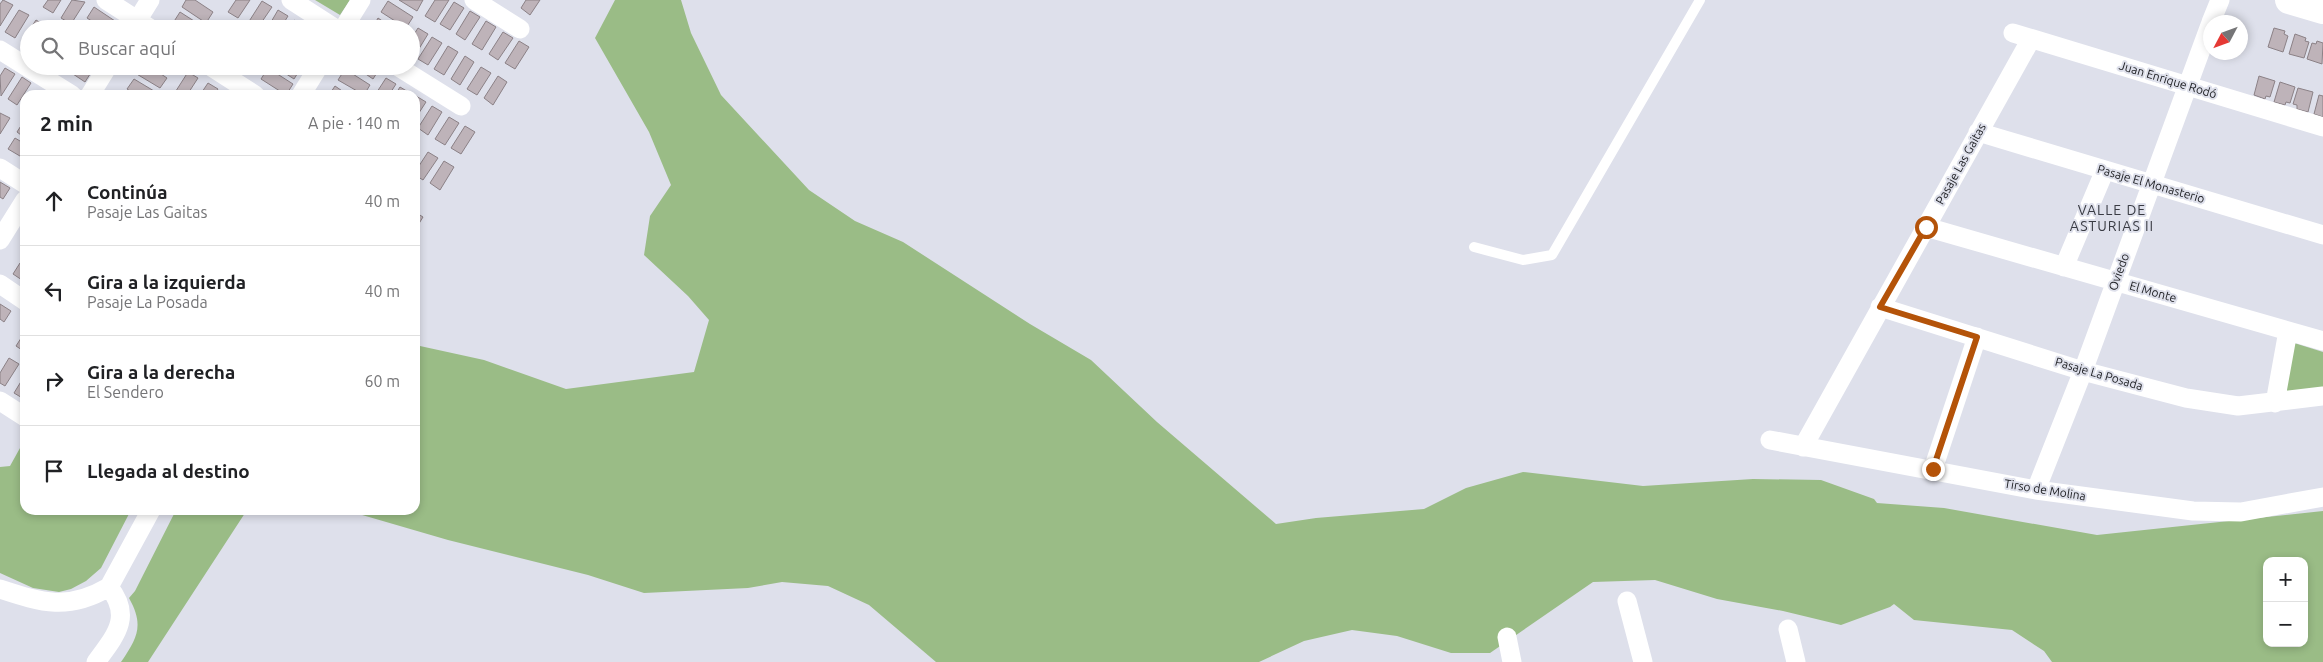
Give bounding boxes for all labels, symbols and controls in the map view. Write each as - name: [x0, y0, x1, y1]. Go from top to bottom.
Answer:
- north arrow: [2203, 15, 2248, 60]
- search box: [20, 20, 420, 75]
- icon: search: [38, 34, 66, 62]
- text: Buscar aquí: [78, 37, 176, 59]
- street label: Juan Enrique Rodó: [2118, 58, 2219, 101]
- text: 2 min: [40, 111, 93, 135]
- text: A pie · 140 m: [308, 114, 400, 132]
- street label: Pasaje Las Gaitas: [1933, 121, 1988, 206]
- street label: Pasaje El Monasterio: [2096, 162, 2206, 205]
- text: Continúa: [87, 181, 168, 203]
- icon: ahead: [40, 187, 68, 215]
- text: 40 m: [364, 192, 400, 210]
- district label: VALLE DE ASTURIAS II: [2070, 202, 2154, 234]
- text: Pasaje Las Gaitas: [87, 203, 207, 221]
- route start: [1915, 216, 1938, 239]
- street label: Oviedo: [2106, 251, 2131, 292]
- text: Gira a la izquierda: [87, 271, 246, 293]
- icon: left: [40, 277, 68, 305]
- street label: El Monte: [2128, 279, 2178, 304]
- text: 40 m: [364, 282, 400, 300]
- text: Pasaje La Posada: [87, 293, 208, 311]
- street label: Pasaje La Posada: [2054, 355, 2144, 392]
- text: Gira a la derecha: [87, 361, 235, 383]
- icon: right: [40, 367, 68, 395]
- text: 60 m: [364, 372, 400, 390]
- text: El Sendero: [87, 383, 164, 401]
- icon: arrive: [40, 457, 68, 485]
- route end: [1922, 458, 1945, 481]
- text: Llegada al destino: [87, 460, 250, 482]
- street label: Tirso de Molina: [2003, 477, 2087, 502]
- map controls: [2263, 557, 2308, 647]
- button: +: [2263, 557, 2308, 602]
- button: −: [2263, 602, 2308, 647]

